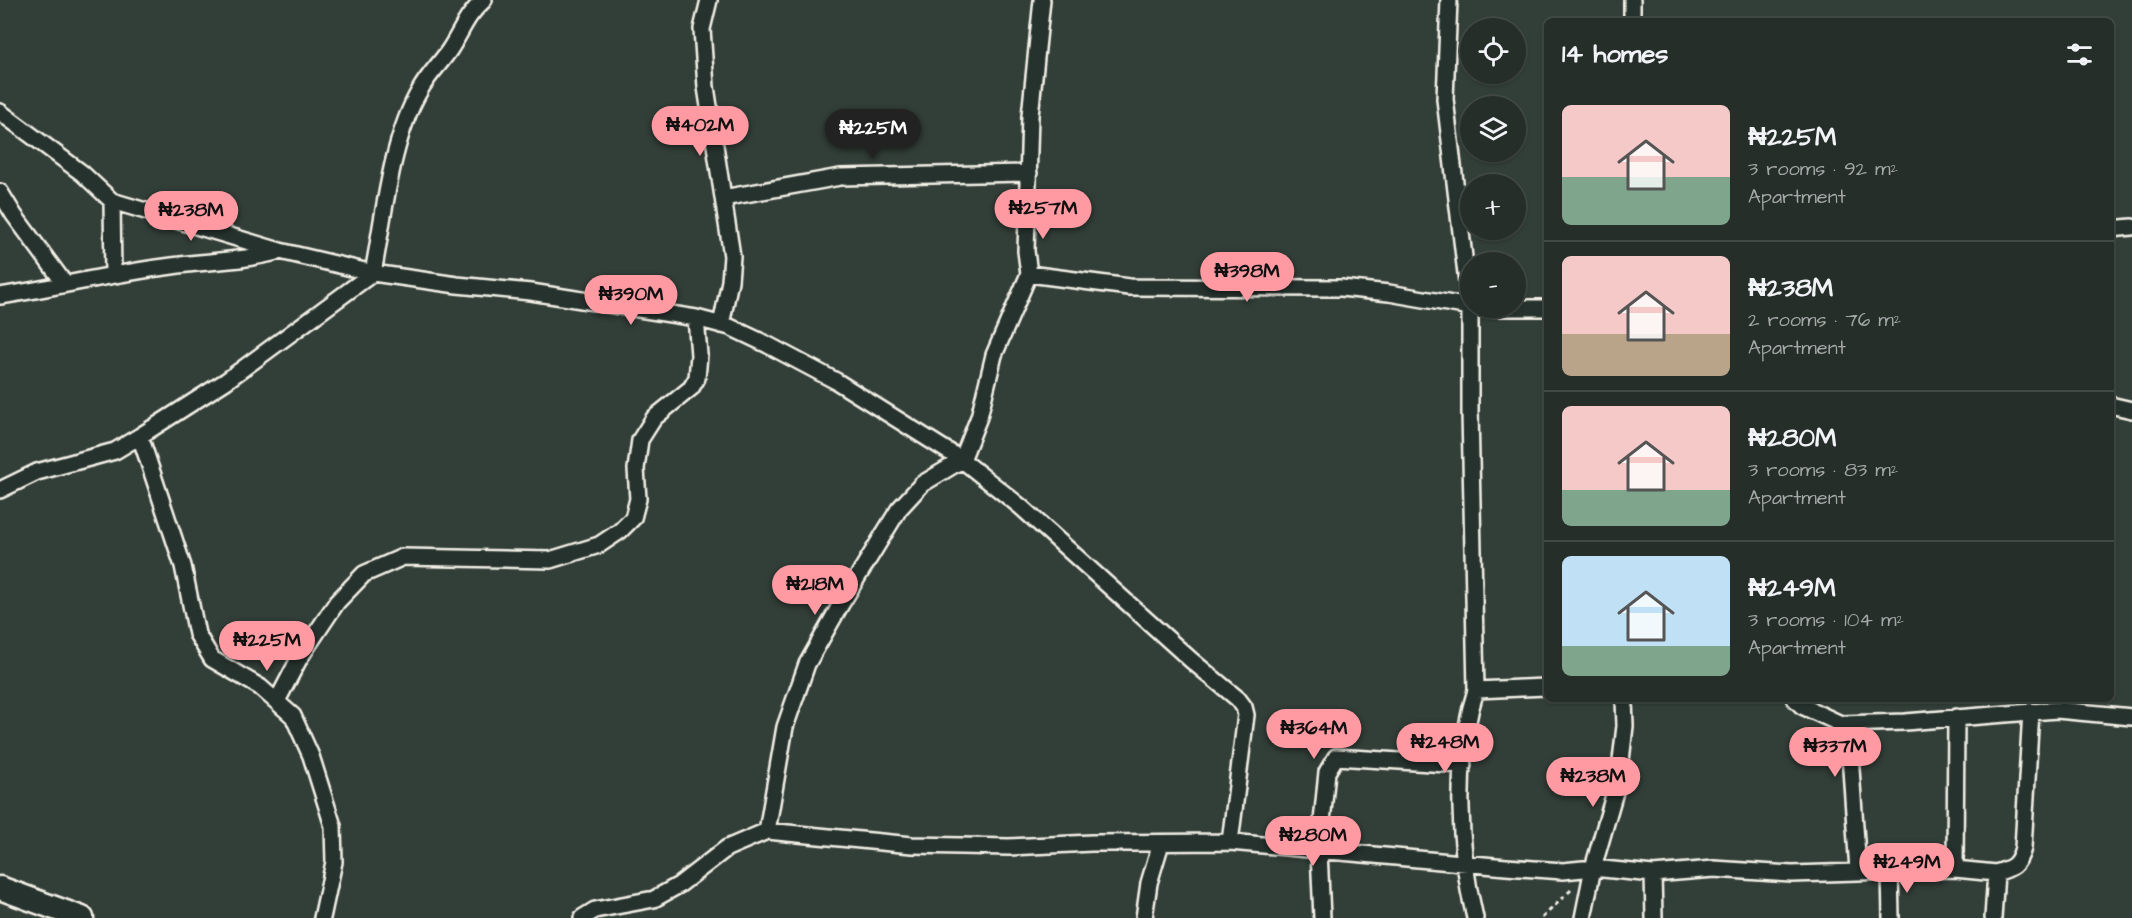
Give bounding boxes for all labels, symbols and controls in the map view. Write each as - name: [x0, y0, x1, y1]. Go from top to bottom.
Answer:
- map controls: [1460, 18, 1526, 318]
- button: locate: [1460, 18, 1526, 84]
- text: 14 homes: [1562, 36, 1668, 72]
- icon: filters: [2063, 38, 2096, 71]
- button: layers: [1460, 96, 1526, 162]
- pin: ₦402M: [658, 106, 742, 157]
- pin: ₦225M: [831, 109, 915, 160]
- text: ₦402M: [666, 111, 734, 139]
- text: ₦225M: [839, 114, 907, 142]
- text: ₦225M: [1748, 119, 1836, 155]
- icon: home: [1610, 129, 1682, 201]
- text: 3 rooms · 92 m²: [1748, 155, 1898, 183]
- button: +: [1460, 174, 1526, 240]
- text: Apartment: [1748, 183, 1846, 211]
- pin: ₦257M: [1001, 189, 1085, 240]
- pin: ₦238M: [149, 191, 233, 242]
- text: ₦257M: [1009, 194, 1077, 222]
- text: ₦238M: [158, 196, 224, 224]
- pin: ₦398M: [1205, 252, 1289, 303]
- button: −: [1460, 252, 1526, 318]
- text: ₦398M: [1214, 257, 1280, 285]
- text: ₦238M: [1748, 270, 1833, 306]
- pin: ₦390M: [589, 275, 673, 326]
- text: ₦390M: [598, 280, 664, 308]
- icon: home: [1610, 280, 1682, 352]
- text: 2 rooms · 76 m²: [1748, 306, 1901, 334]
- text: Apartment: [1748, 334, 1846, 362]
- text: ₦280M: [1748, 420, 1836, 456]
- icon: home: [1610, 430, 1682, 502]
- text: 3 rooms · 83 m²: [1748, 456, 1898, 484]
- text: Apartment: [1748, 484, 1846, 512]
- pin: ₦218M: [773, 565, 857, 616]
- text: ₦218M: [786, 570, 844, 598]
- text: ₦249M: [1748, 570, 1836, 606]
- icon: home: [1610, 580, 1682, 652]
- text: 3 rooms · 104 m²: [1748, 606, 1904, 634]
- pin: ₦225M: [225, 621, 309, 672]
- text: ₦225M: [233, 626, 301, 654]
- text: Apartment: [1748, 634, 1846, 662]
- pin: ₦364M: [1272, 709, 1356, 760]
- text: ₦364M: [1280, 714, 1348, 742]
- pin: ₦248M: [1403, 723, 1487, 774]
- pin: ₦337M: [1793, 727, 1877, 778]
- text: ₦248M: [1410, 728, 1480, 756]
- text: ₦337M: [1803, 732, 1867, 760]
- pin: ₦238M: [1551, 757, 1635, 808]
- text: ₦238M: [1560, 762, 1626, 790]
- pin: ₦280M: [1271, 816, 1355, 867]
- text: ₦280M: [1279, 821, 1347, 849]
- pin: ₦249M: [1865, 843, 1949, 894]
- text: ₦249M: [1873, 848, 1941, 876]

